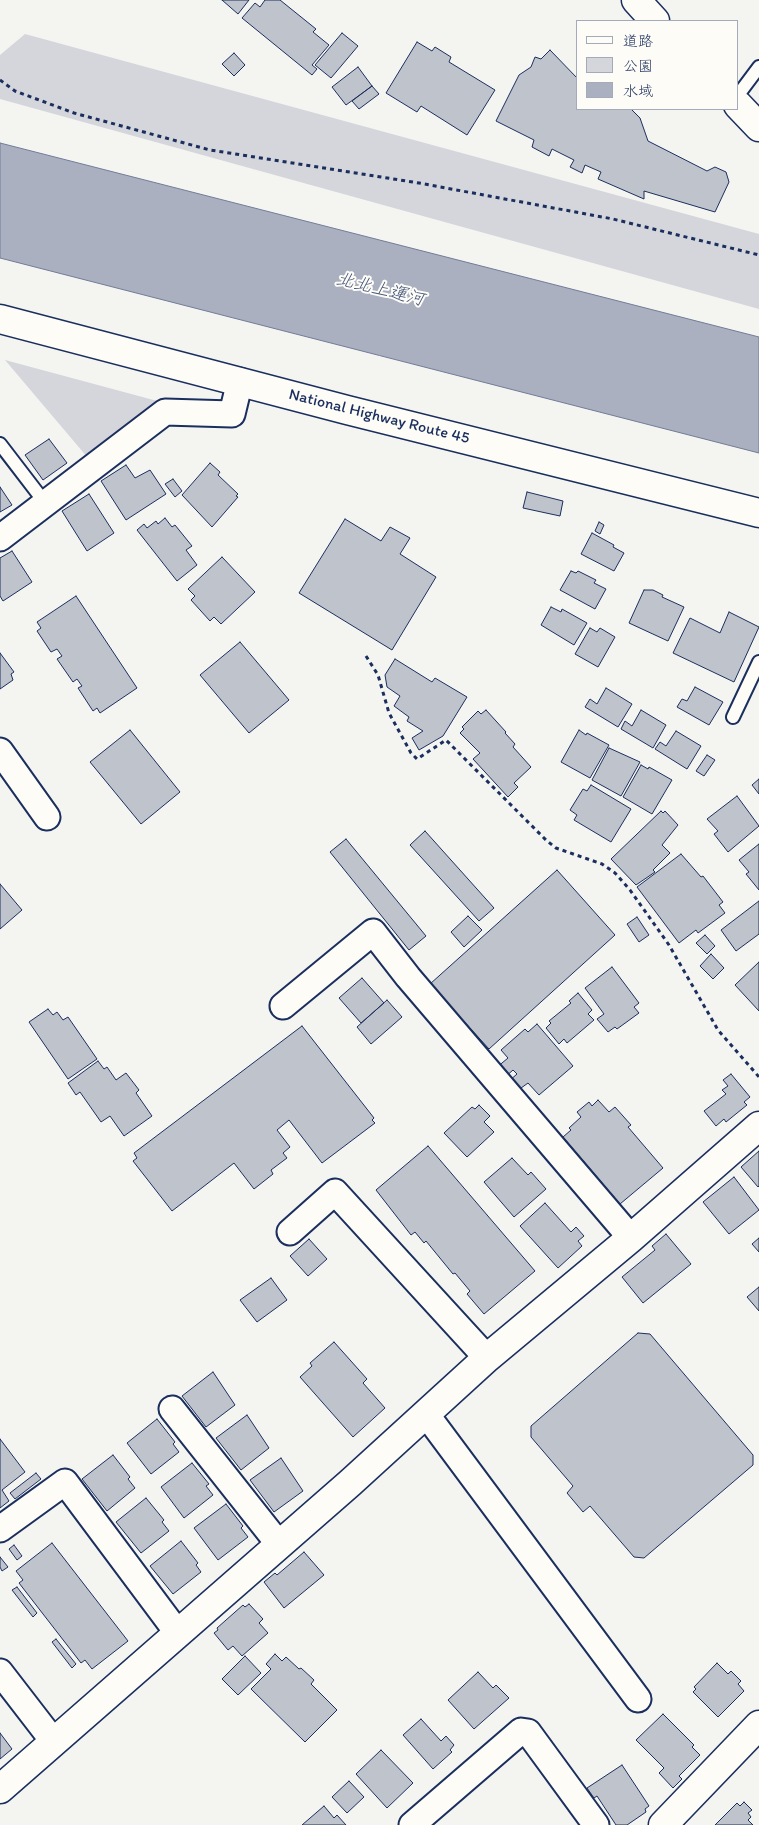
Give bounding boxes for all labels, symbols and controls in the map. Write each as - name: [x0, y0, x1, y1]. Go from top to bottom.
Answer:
- legend: [576, 20, 739, 110]
- text: 道路: [623, 32, 653, 50]
- text: 公園: [623, 57, 653, 75]
- text: 水域: [623, 82, 653, 100]
- water label: 北北上運河: [334, 269, 426, 311]
- street label: National Highway Route 45: [287, 385, 471, 449]

